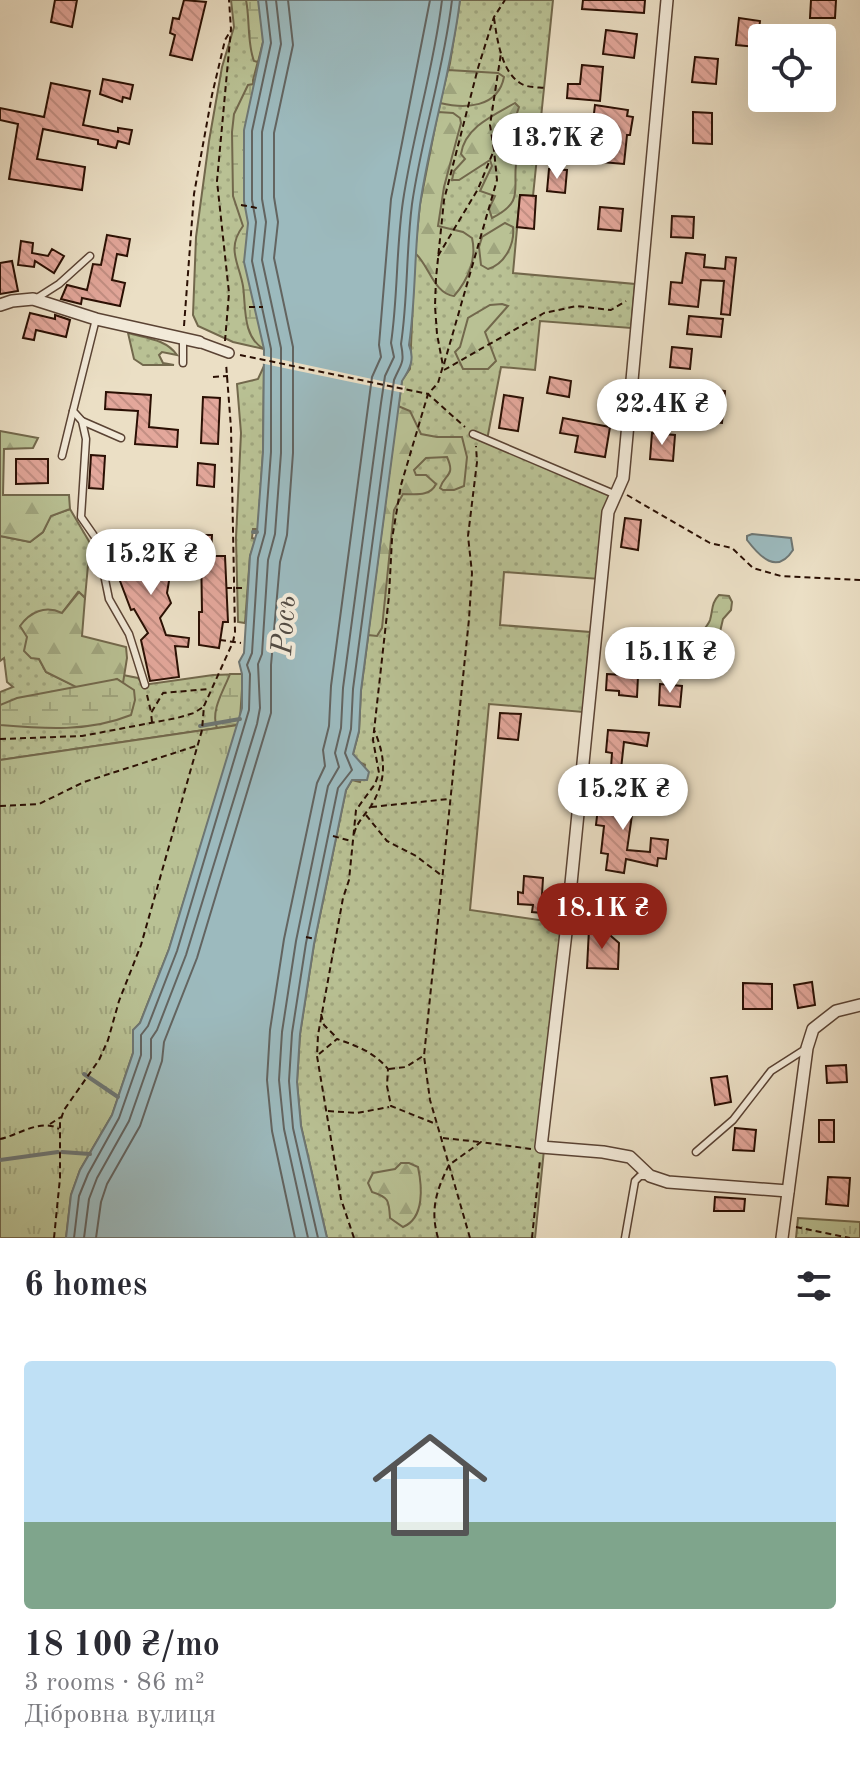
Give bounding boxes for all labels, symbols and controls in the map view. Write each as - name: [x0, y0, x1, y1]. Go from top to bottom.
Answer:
- map controls: [748, 24, 836, 112]
- button: locate: [748, 24, 836, 112]
- pin: 13.7K ₴: [483, 113, 631, 181]
- text: 13.7K ₴: [510, 126, 604, 152]
- pin: 22.4K ₴: [588, 379, 736, 447]
- text: 22.4K ₴: [615, 392, 709, 418]
- pin: 15.2K ₴: [77, 529, 225, 597]
- text: 15.2K ₴: [104, 542, 198, 568]
- water label: Рось: [268, 594, 302, 657]
- pin: 15.1K ₴: [596, 627, 744, 695]
- text: 15.1K ₴: [623, 640, 717, 666]
- pin: 15.2K ₴: [549, 764, 697, 832]
- text: 15.2K ₴: [576, 777, 670, 803]
- pin: 18.1K ₴: [528, 883, 676, 951]
- text: 18.1K ₴: [555, 896, 649, 922]
- icon: filters: [792, 1264, 836, 1308]
- text: 6 homes: [24, 1269, 147, 1303]
- icon: home: [358, 1413, 502, 1557]
- text: 18 100 ₴/mo: [24, 1629, 220, 1663]
- text: 3 rooms · 86 m²: [24, 1670, 205, 1696]
- text: Дібровна вулиця: [24, 1702, 216, 1728]

